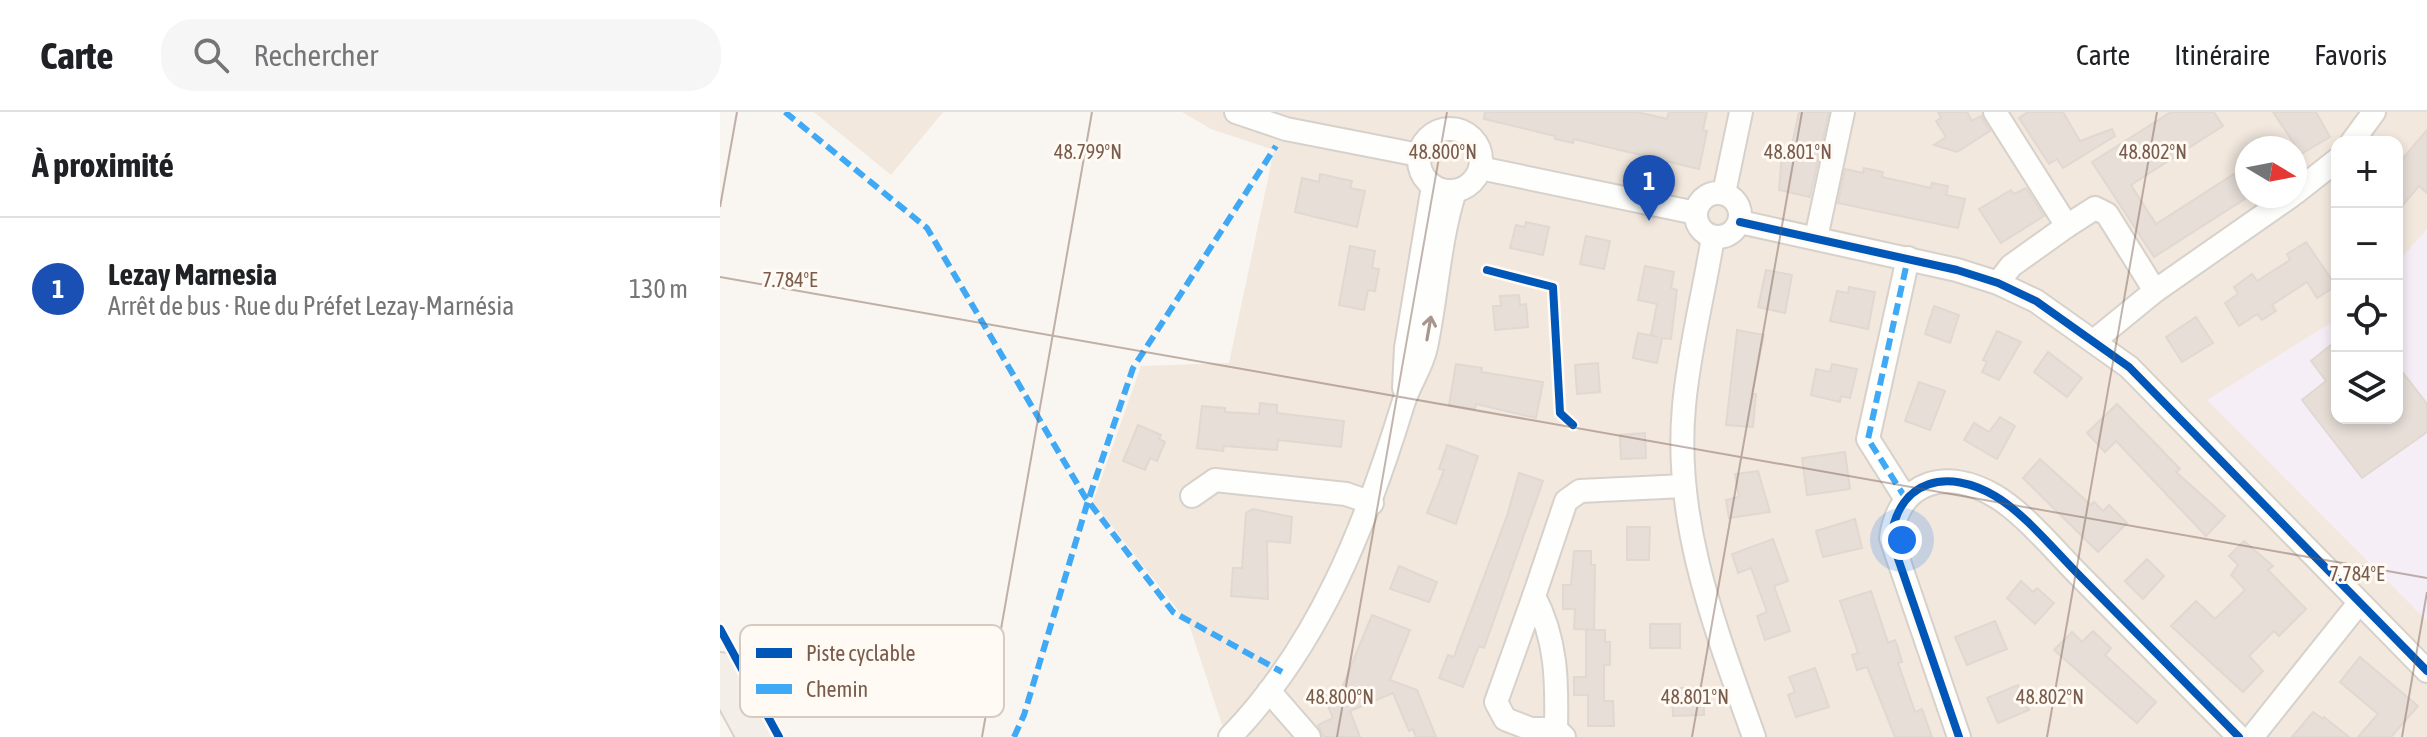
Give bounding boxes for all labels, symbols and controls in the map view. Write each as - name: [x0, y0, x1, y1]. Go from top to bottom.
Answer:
- search box: [161, 19, 721, 91]
- icon: search: [189, 33, 233, 77]
- text: Carte: [40, 34, 113, 77]
- text: Rechercher: [253, 38, 378, 72]
- text: Carte: [2076, 39, 2130, 71]
- text: Itinéraire: [2174, 39, 2270, 71]
- text: Favoris: [2314, 39, 2387, 71]
- north arrow: [2235, 136, 2307, 208]
- map controls: [2331, 136, 2403, 424]
- button: +: [2331, 136, 2403, 208]
- text: 48.799°N: [1054, 140, 1122, 163]
- text: 48.800°N: [1409, 140, 1477, 163]
- text: 48.801°N: [1764, 140, 1832, 163]
- text: 48.802°N: [2119, 140, 2187, 163]
- text: À proximité: [32, 145, 174, 184]
- pin: 1: [1623, 155, 1675, 221]
- button: −: [2331, 208, 2403, 280]
- text: Lezay Marnesia: [108, 257, 277, 291]
- text: 7.784°E: [762, 268, 818, 291]
- text: 1: [52, 274, 64, 304]
- text: 130 m: [629, 274, 688, 304]
- button: locate: [2331, 280, 2403, 352]
- text: Arrêt de bus · Rue du Préfet Lezay-Marnésia: [108, 291, 514, 321]
- one-way arrow: [1423, 315, 1438, 341]
- button: layers: [2331, 352, 2403, 424]
- your location: [1882, 520, 1922, 560]
- text: 7.784°E: [2329, 562, 2385, 585]
- legend: [740, 625, 1004, 717]
- text: Piste cyclable: [806, 640, 916, 666]
- text: Chemin: [806, 676, 868, 702]
- text: 48.800°N: [1306, 685, 1374, 708]
- text: 48.801°N: [1661, 685, 1729, 708]
- text: 48.802°N: [2016, 685, 2084, 708]

